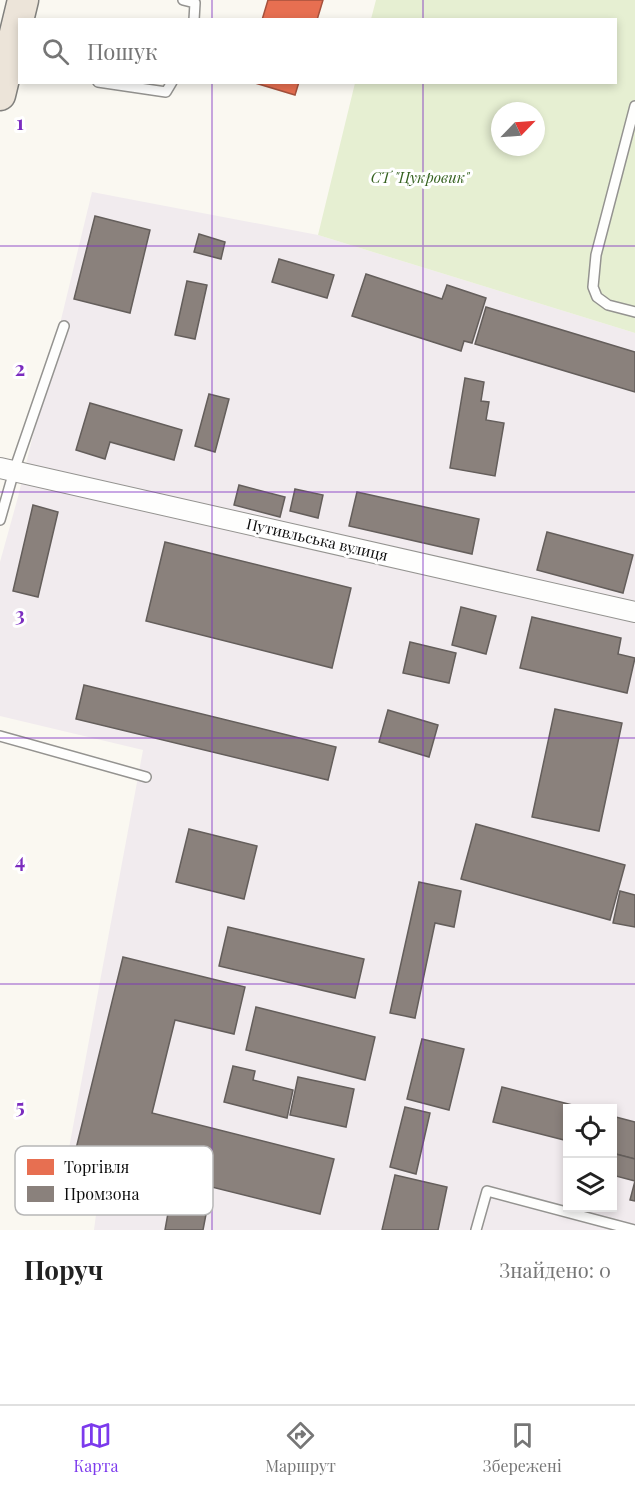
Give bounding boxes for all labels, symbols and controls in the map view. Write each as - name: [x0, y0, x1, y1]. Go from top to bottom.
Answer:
- search box: [18, 18, 617, 84]
- icon: search: [39, 35, 72, 68]
- text: Пошук: [87, 36, 158, 66]
- north arrow: [491, 102, 545, 156]
- text: 1: [16, 108, 24, 135]
- park label: СТ "Цукровик": [371, 167, 471, 187]
- text: 2: [15, 354, 25, 381]
- street label: Путивльська вулиця: [245, 513, 390, 565]
- text: 3: [15, 600, 25, 627]
- text: 4: [15, 846, 25, 873]
- text: 5: [15, 1092, 25, 1119]
- map controls: [563, 1104, 617, 1212]
- button: locate: [563, 1104, 617, 1158]
- legend: [15, 1146, 213, 1215]
- text: Торгівля: [64, 1156, 130, 1177]
- button: layers: [563, 1158, 617, 1212]
- text: Промзона: [64, 1183, 139, 1204]
- text: Поруч: [24, 1252, 103, 1287]
- text: Знайдено: 0: [499, 1256, 611, 1283]
- tab: Карта: [73, 1419, 118, 1476]
- tab: Маршрут: [265, 1419, 336, 1476]
- tab: Збережені: [483, 1419, 562, 1476]

